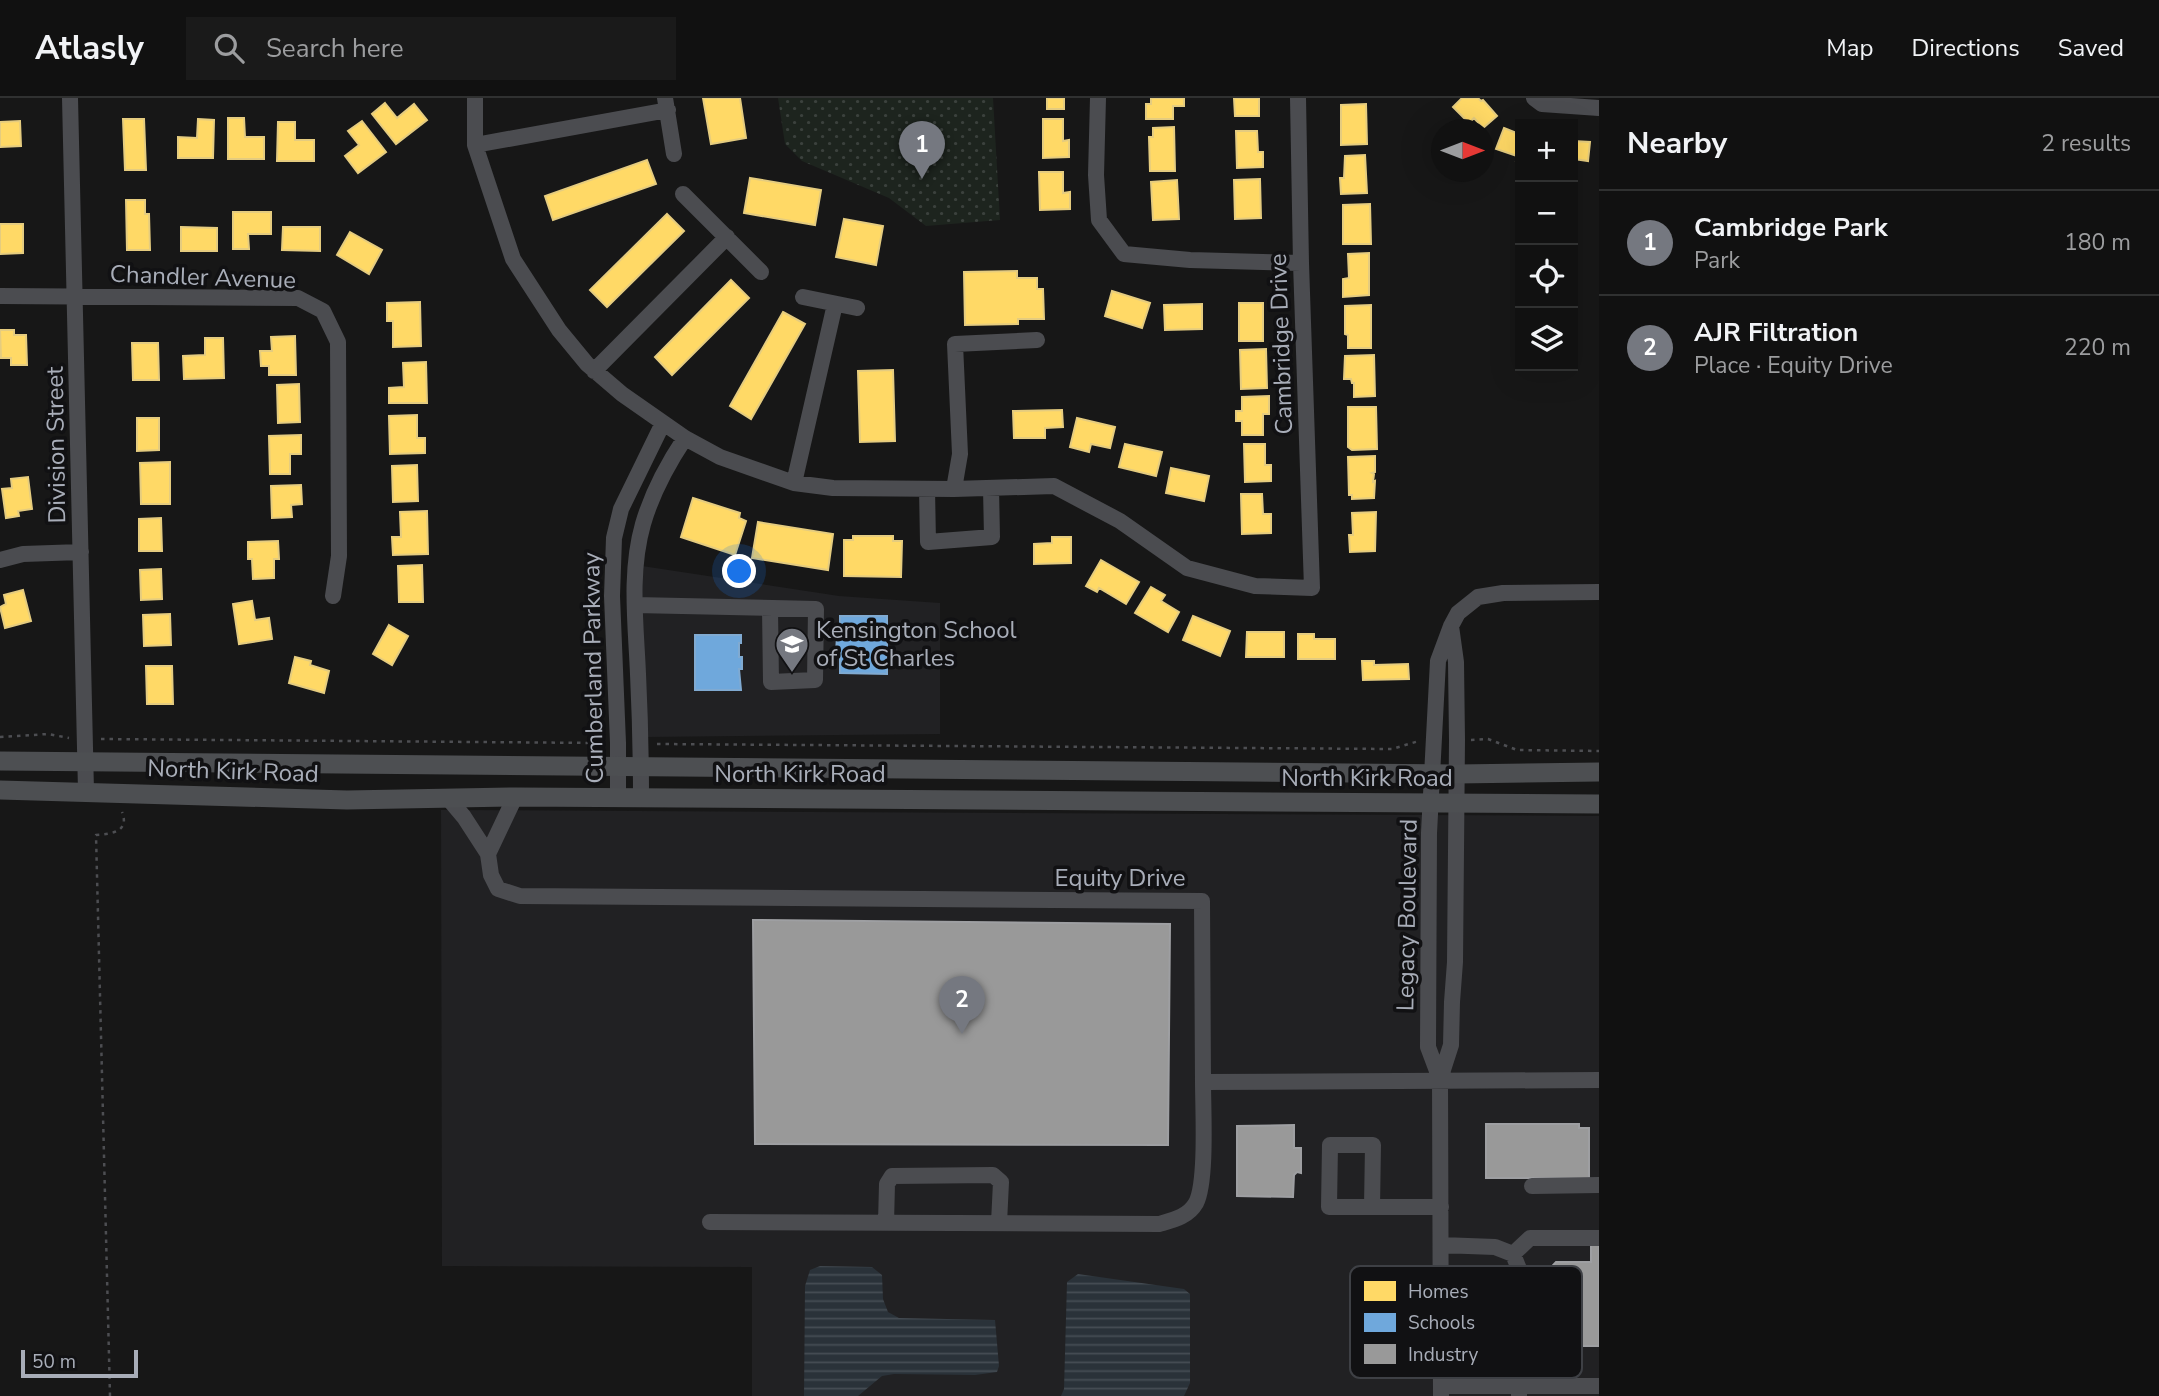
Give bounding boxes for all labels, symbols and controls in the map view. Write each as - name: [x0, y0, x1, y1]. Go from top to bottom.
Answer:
- search box: [186, 17, 676, 80]
- text: Atlasly: [35, 26, 144, 71]
- icon: search: [210, 29, 248, 67]
- text: Search here: [266, 31, 404, 66]
- text: Map: [1826, 32, 1873, 64]
- text: Directions: [1911, 32, 2020, 64]
- text: Saved: [2058, 32, 2124, 64]
- north arrow: [1431, 119, 1494, 182]
- map controls: [1515, 119, 1578, 371]
- button: +: [1515, 119, 1578, 182]
- pin: 1: [899, 121, 945, 179]
- text: Nearby: [1627, 123, 1727, 164]
- text: 2 results: [2041, 128, 2131, 159]
- button: −: [1515, 182, 1578, 245]
- text: Cambridge Park: [1694, 210, 1888, 245]
- text: 1: [1643, 227, 1657, 258]
- text: 180 m: [2064, 227, 2131, 258]
- button: locate: [1515, 245, 1578, 308]
- text: Park: [1694, 245, 1740, 276]
- street label: Cambridge Drive: [1262, 253, 1300, 435]
- street label: Chandler Avenue: [109, 258, 297, 296]
- button: layers: [1515, 308, 1578, 371]
- text: AJR Filtration: [1694, 315, 1858, 350]
- text: 2: [1643, 332, 1657, 363]
- text: 220 m: [2064, 332, 2131, 363]
- text: Place · Equity Drive: [1694, 350, 1893, 381]
- street label: Division Street: [39, 366, 73, 524]
- street label: Cumberland Parkway: [575, 551, 611, 784]
- your location: [722, 554, 756, 588]
- place label: Kensington School of St Charles: [816, 614, 1017, 674]
- school or university icon: Kensington School of St Charles: [773, 625, 811, 674]
- street label: North Kirk Road: [147, 752, 319, 790]
- street label: North Kirk Road: [714, 758, 886, 790]
- street label: North Kirk Road: [1281, 762, 1453, 794]
- street label: Legacy Boulevard: [1389, 819, 1425, 1011]
- street label: Equity Drive: [1055, 862, 1185, 894]
- pin: 2: [939, 976, 985, 1034]
- legend: [1350, 1266, 1582, 1378]
- text: Homes: [1408, 1279, 1469, 1305]
- text: Schools: [1408, 1310, 1475, 1336]
- text: Industry: [1408, 1342, 1478, 1368]
- scale bar: [21, 1347, 138, 1379]
- text: 50 m: [32, 1349, 76, 1375]

